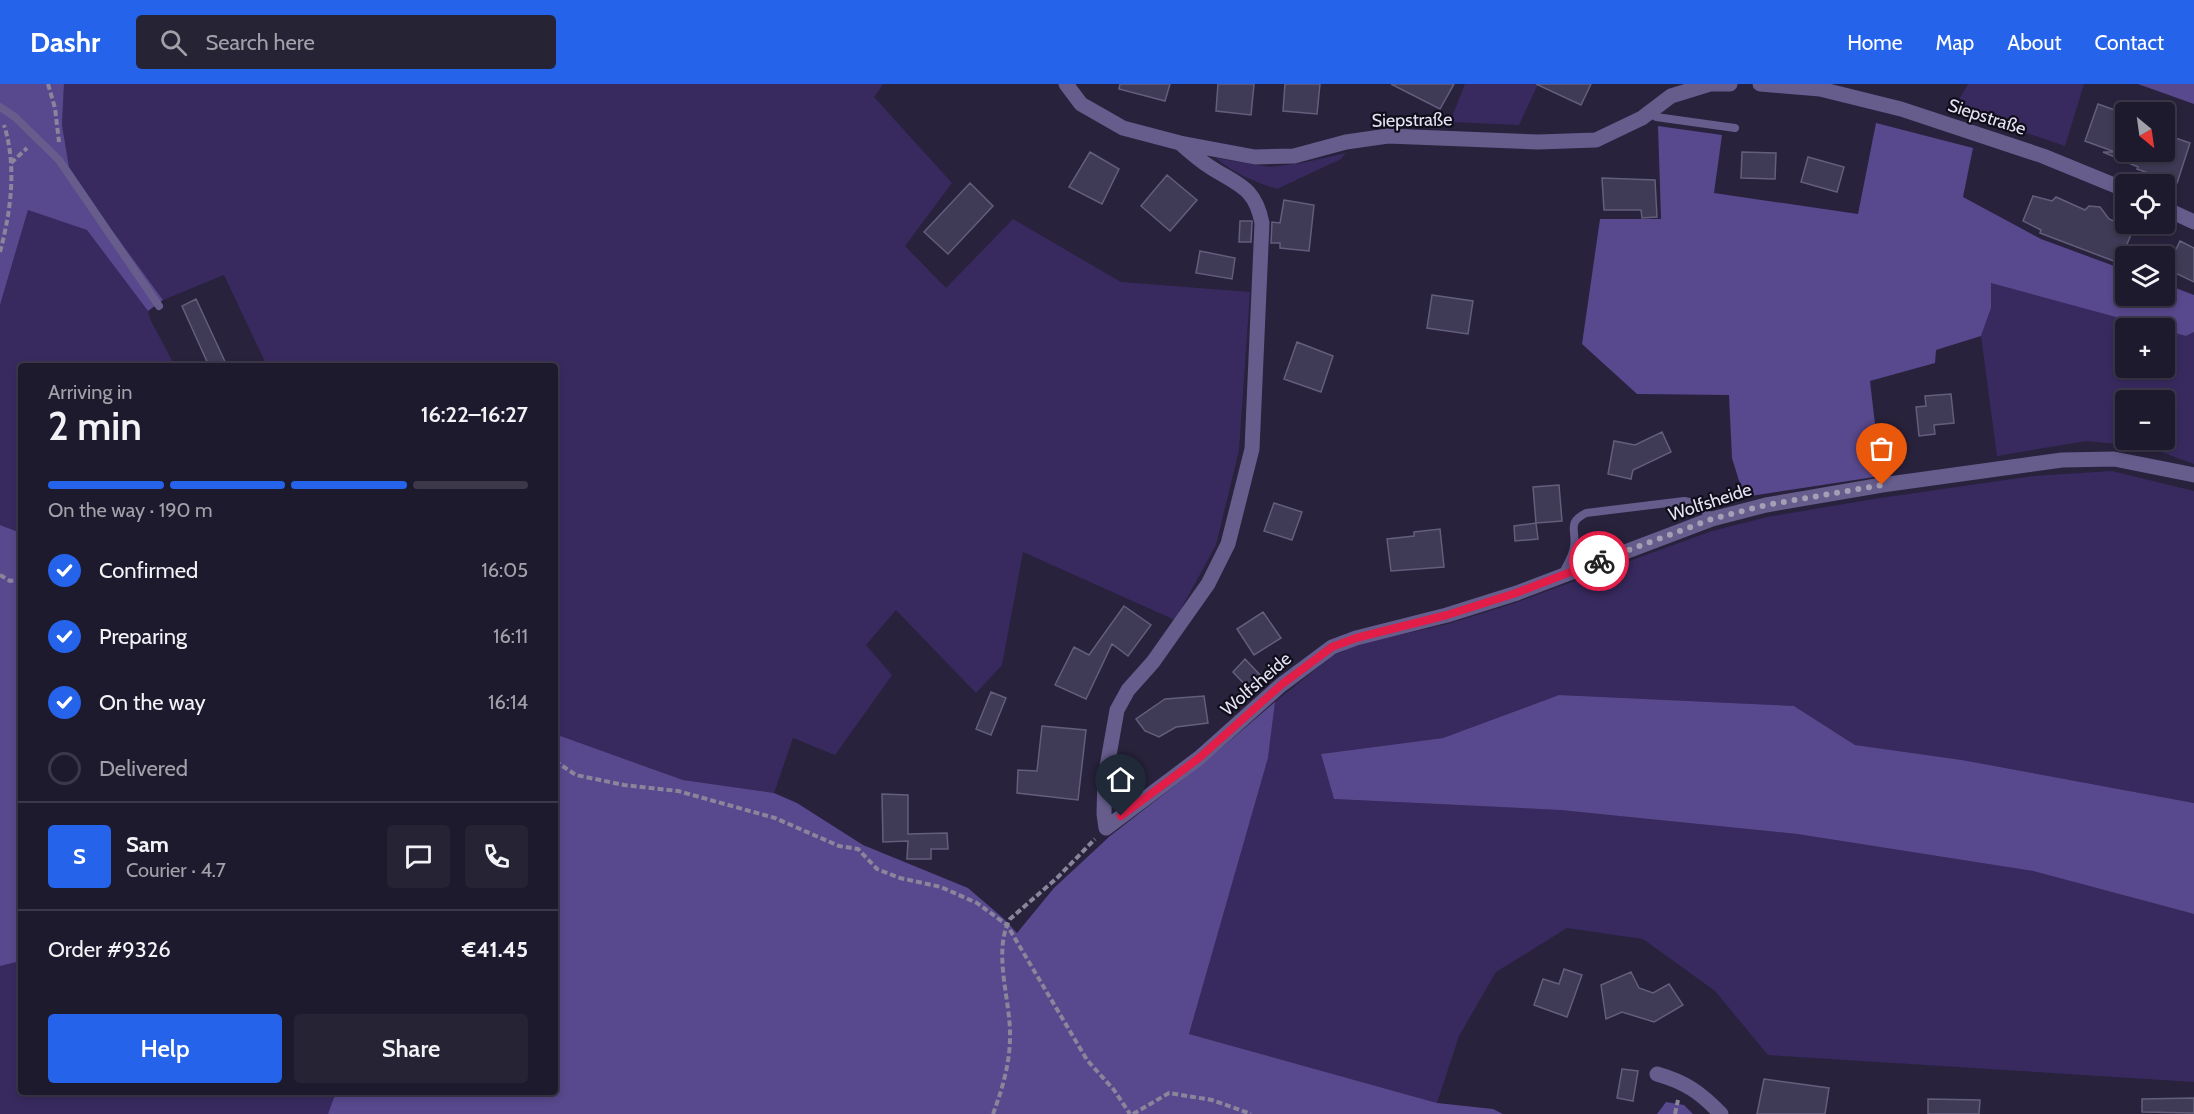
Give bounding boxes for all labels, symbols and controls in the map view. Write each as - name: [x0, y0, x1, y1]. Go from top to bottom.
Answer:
- search box: [136, 15, 556, 69]
- text: Dashr: [30, 25, 100, 59]
- icon: search: [157, 26, 190, 59]
- text: Search here: [205, 29, 315, 56]
- text: Home: [1847, 30, 1903, 55]
- text: Map: [1936, 30, 1974, 55]
- text: About: [2007, 30, 2061, 55]
- text: Contact: [2094, 30, 2164, 55]
- street label: Siepstraße: [1945, 94, 2029, 140]
- north arrow: [2115, 102, 2175, 162]
- map controls: [2115, 102, 2175, 450]
- street label: Siepstraße: [1371, 108, 1453, 132]
- button: locate: [2115, 174, 2175, 234]
- button: layers: [2115, 246, 2175, 306]
- button: +: [2115, 318, 2175, 378]
- text: Arriving in: [48, 380, 132, 404]
- button: −: [2115, 390, 2175, 450]
- text: 16:22–16:27: [421, 401, 528, 428]
- text: 2 min: [48, 402, 142, 450]
- pin: [1856, 423, 1907, 485]
- icon: bag: [1865, 432, 1898, 465]
- street label: Wolfsheide: [1666, 478, 1754, 526]
- text: On the way · 190 m: [48, 498, 213, 522]
- courier: [1569, 531, 1629, 591]
- icon: bike: [1583, 545, 1616, 578]
- icon: check: [48, 554, 81, 587]
- text: Confirmed: [99, 557, 198, 584]
- text: 16:05: [481, 558, 528, 582]
- icon: check: [48, 620, 81, 653]
- text: Preparing: [99, 623, 187, 650]
- text: 16:11: [493, 624, 528, 648]
- street label: Wolfsheide: [1216, 648, 1296, 720]
- icon: check: [48, 686, 81, 719]
- text: On the way: [99, 689, 206, 716]
- text: 16:14: [488, 690, 528, 714]
- pin: [1095, 754, 1146, 816]
- text: Delivered: [99, 755, 188, 782]
- icon: home: [1104, 763, 1137, 796]
- button: chat: [387, 825, 450, 888]
- button: phone: [465, 825, 528, 888]
- text: Sam: [126, 831, 169, 858]
- text: S: [73, 843, 86, 870]
- text: Courier · 4.7: [126, 858, 226, 882]
- text: Order #9326: [48, 936, 171, 963]
- text: €41.45: [462, 936, 528, 963]
- button: Help: [48, 1014, 282, 1083]
- button: Share: [294, 1014, 528, 1083]

